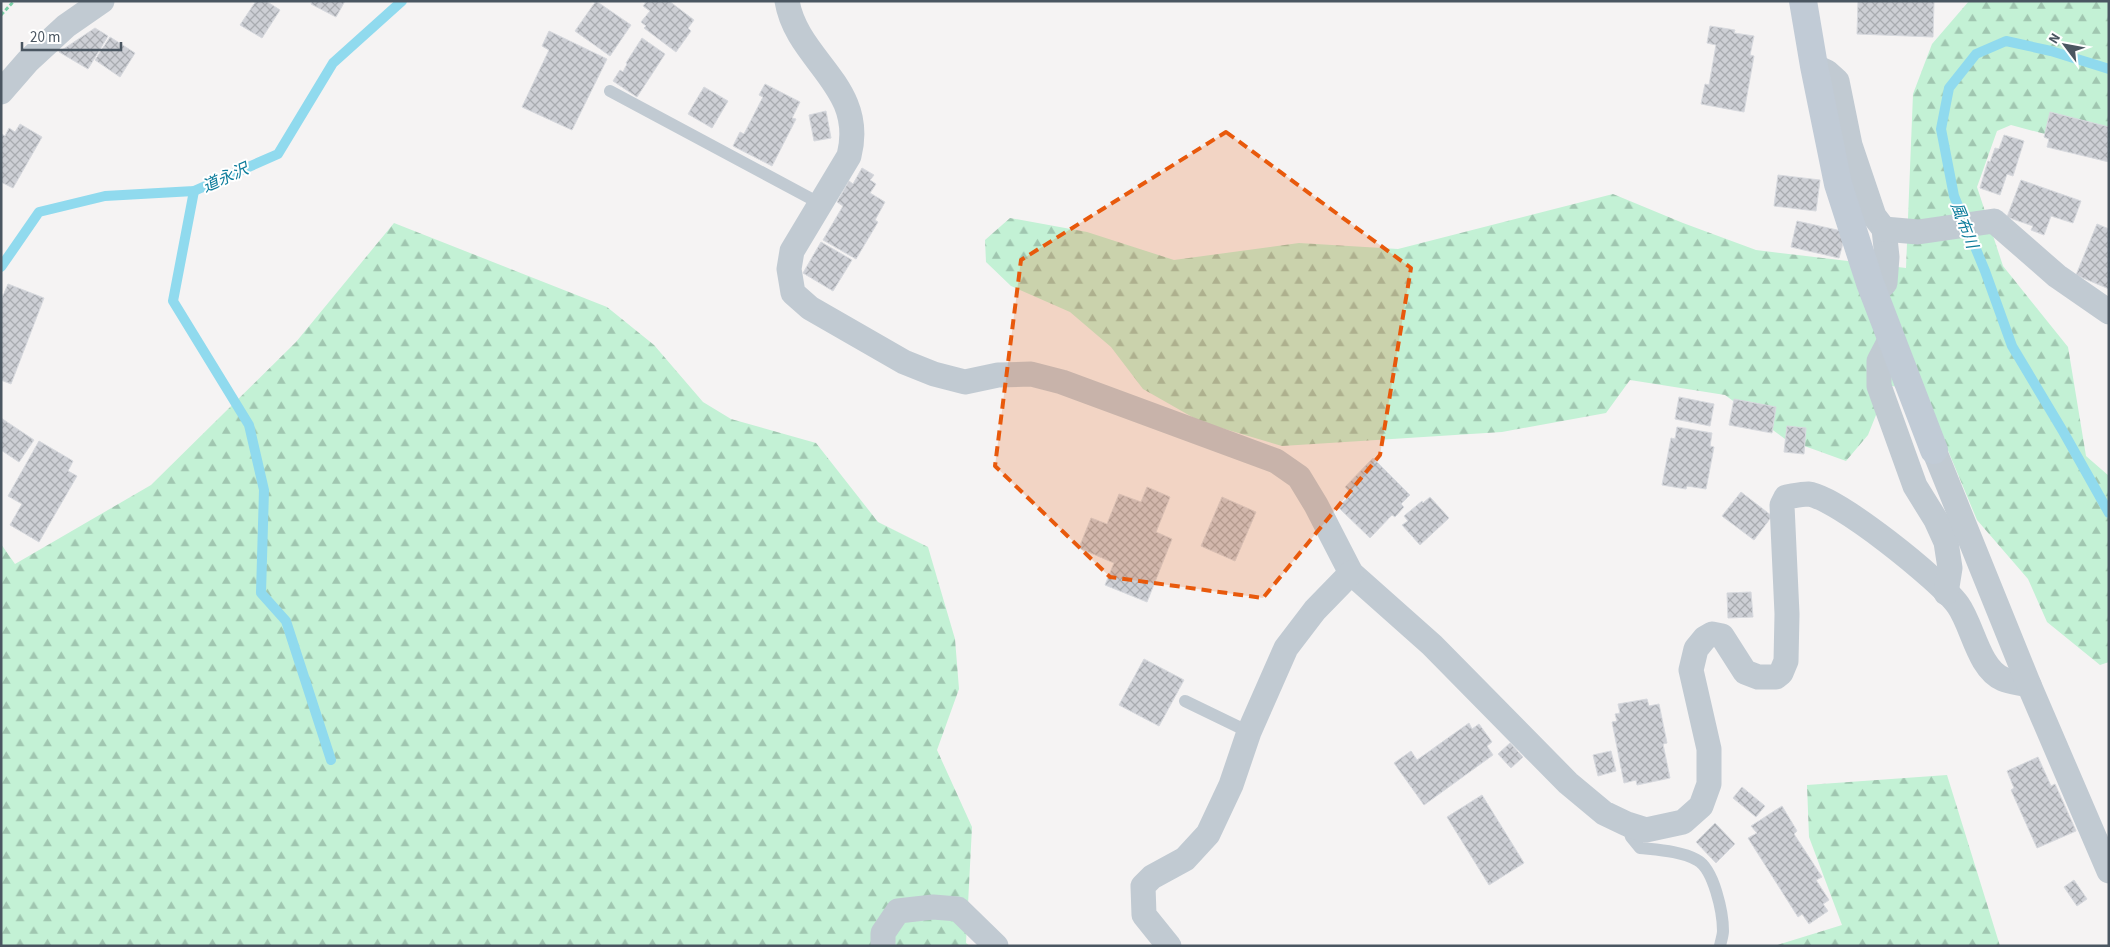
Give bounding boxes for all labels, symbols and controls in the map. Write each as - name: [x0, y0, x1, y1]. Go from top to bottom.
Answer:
- scale bar: [22, 20, 121, 52]
- north arrow: [2040, 20, 2090, 70]
- text: 20 m: [30, 27, 60, 48]
- text: N: [2044, 29, 2066, 48]
- water label: 道永沢: [199, 157, 254, 198]
- water label: 風布川: [1945, 199, 1984, 254]

